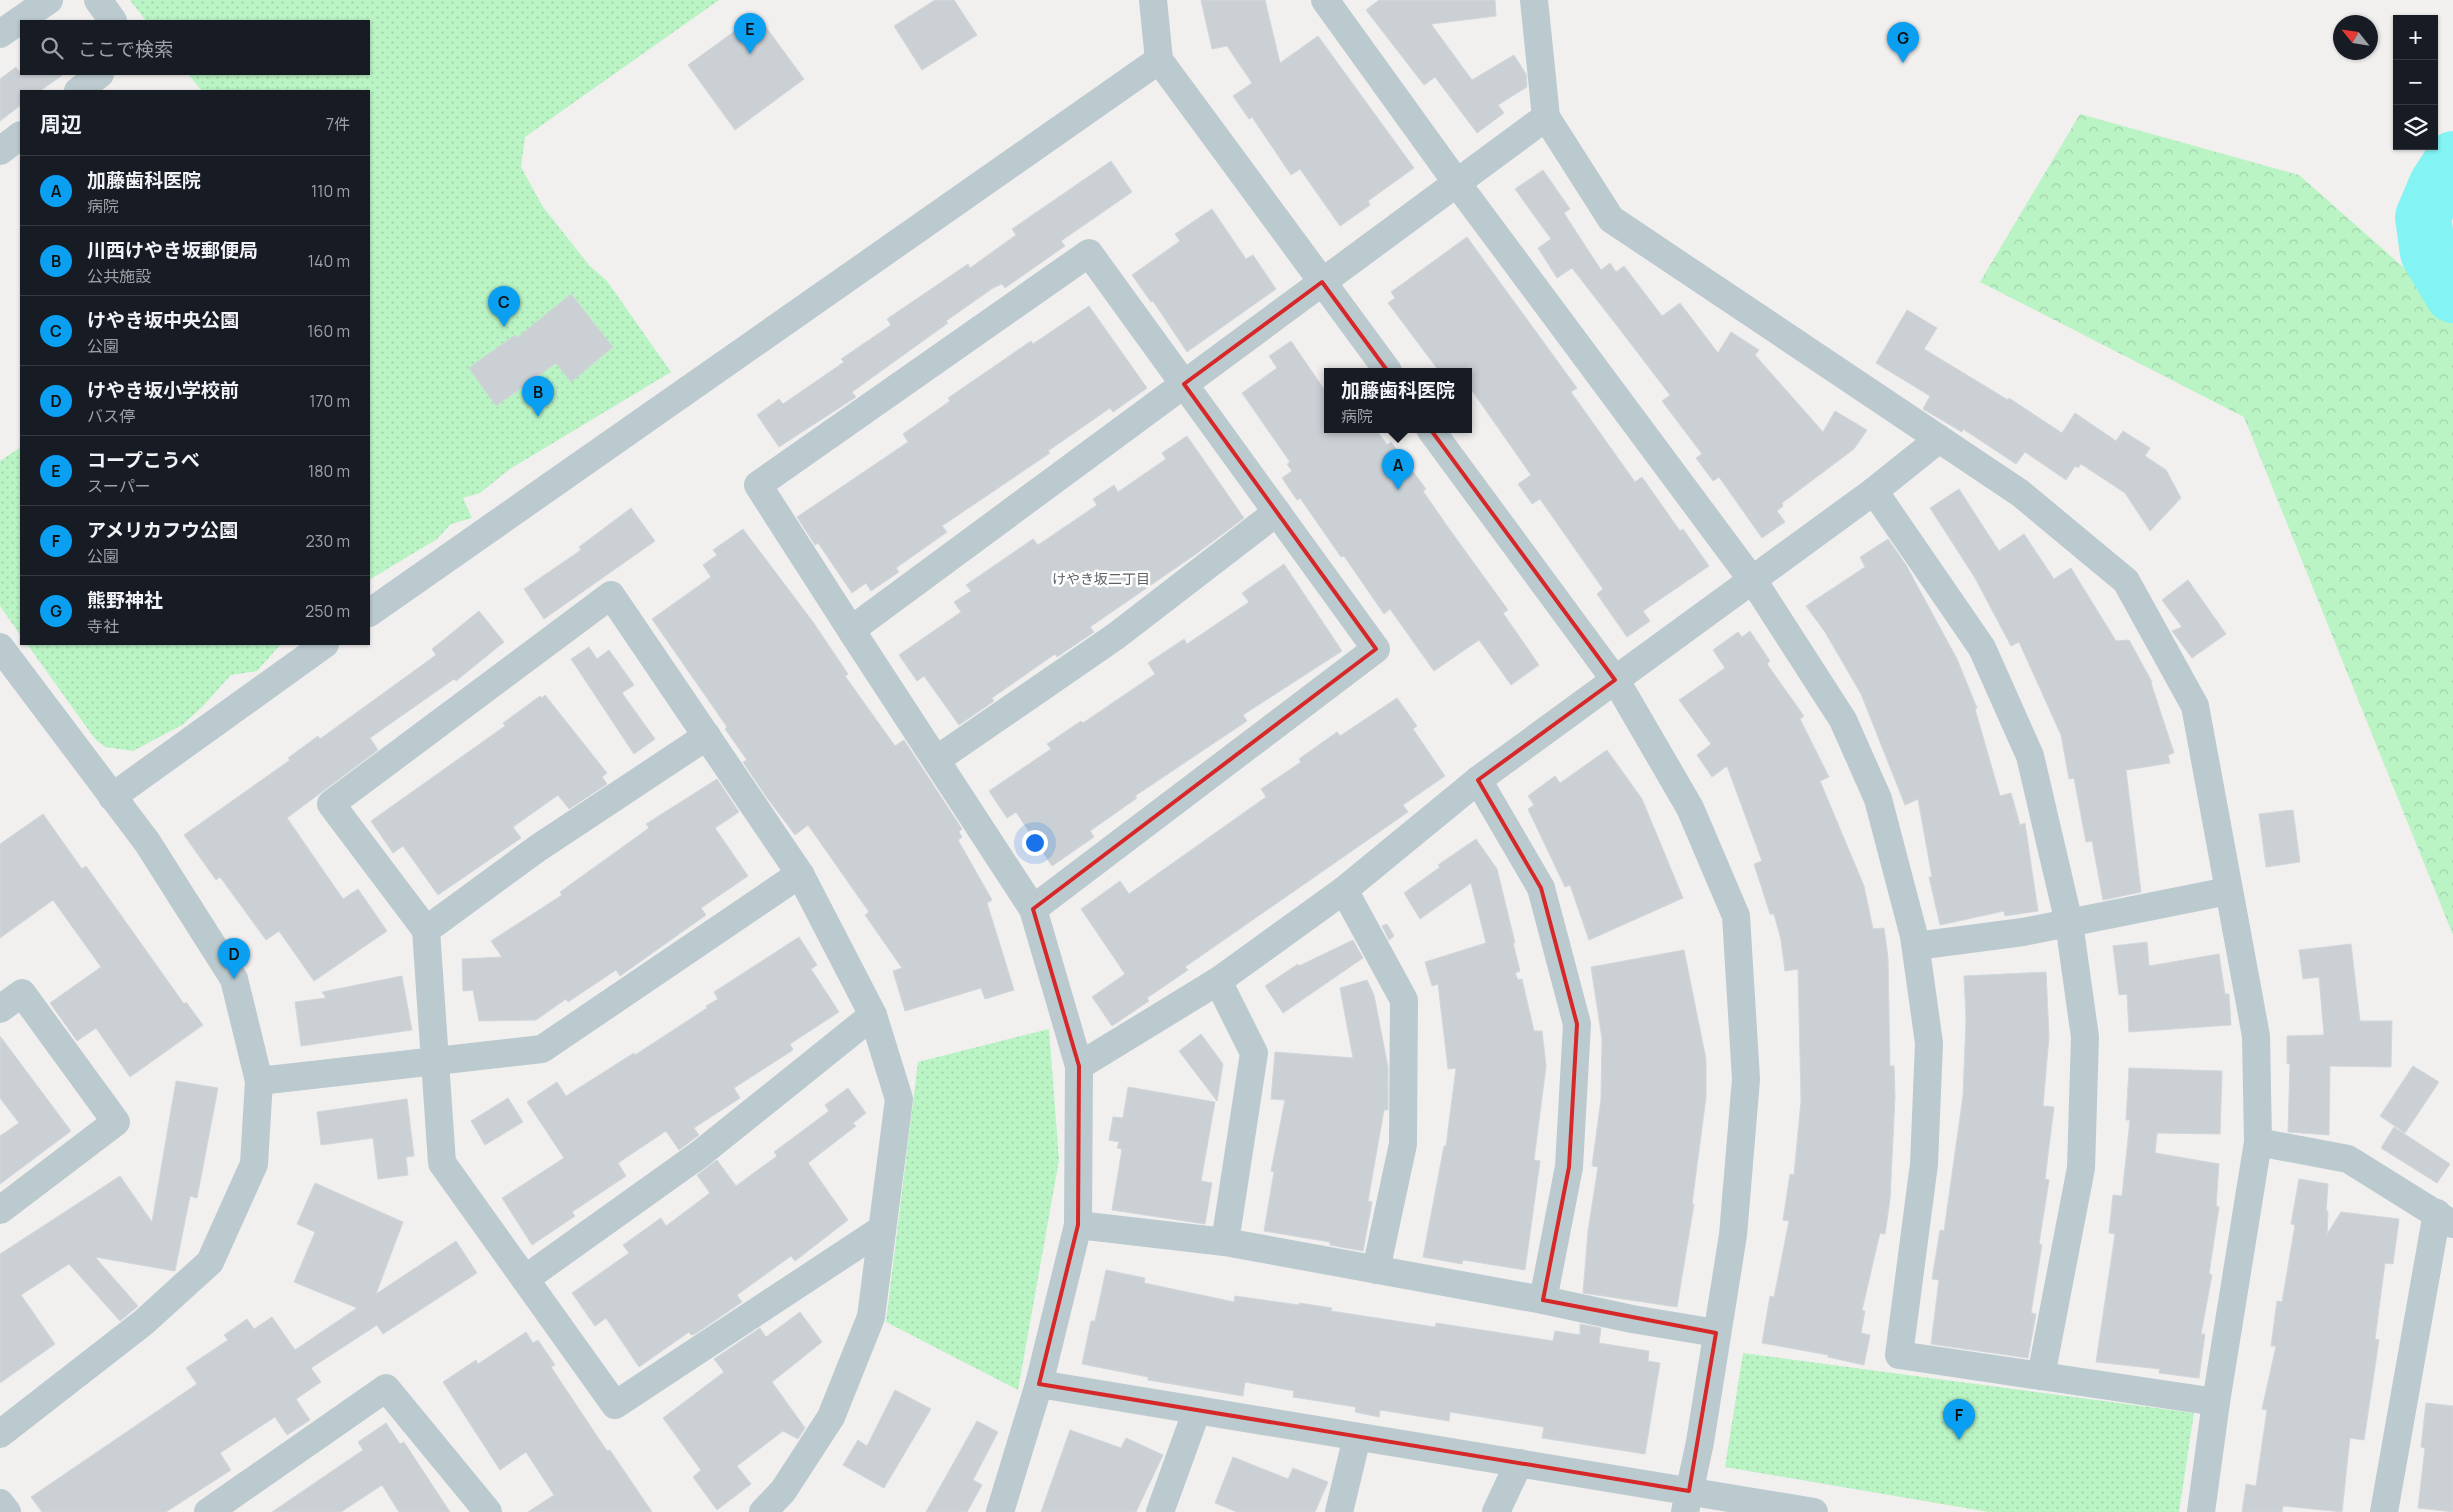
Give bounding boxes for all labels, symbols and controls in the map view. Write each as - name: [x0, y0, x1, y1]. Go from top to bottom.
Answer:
- pin: E: [734, 13, 766, 54]
- north arrow: [2333, 15, 2378, 60]
- map controls: [2393, 15, 2438, 150]
- button: +: [2393, 15, 2438, 60]
- search box: [20, 20, 370, 75]
- pin: G: [1887, 22, 1919, 63]
- icon: search: [38, 34, 66, 62]
- text: ここで検索: [78, 36, 173, 62]
- button: −: [2393, 60, 2438, 105]
- button: layers: [2393, 105, 2438, 150]
- text: 周辺: [40, 110, 82, 138]
- text: 7件: [326, 113, 350, 135]
- text: 加藤歯科医院: [87, 167, 201, 193]
- text: A: [51, 180, 61, 202]
- text: 110 m: [311, 180, 350, 202]
- text: 病院: [87, 195, 119, 217]
- text: 川西けやき坂郵便局: [87, 237, 258, 263]
- text: B: [51, 250, 61, 272]
- text: 140 m: [308, 250, 350, 272]
- text: 公共施設: [87, 265, 151, 287]
- pin: C: [488, 286, 520, 327]
- text: けやき坂中央公園: [87, 307, 239, 333]
- text: C: [50, 320, 62, 342]
- text: 160 m: [307, 320, 350, 342]
- text: 公園: [87, 335, 119, 357]
- popup: [1324, 368, 1472, 433]
- pin: B: [522, 376, 554, 417]
- text: けやき坂小学校前: [87, 377, 239, 403]
- text: 加藤歯科医院: [1341, 377, 1455, 403]
- text: D: [50, 390, 62, 412]
- text: 170 m: [309, 390, 350, 412]
- text: バス停: [87, 405, 135, 427]
- text: 病院: [1341, 405, 1373, 427]
- text: コープこうべ: [87, 447, 200, 473]
- pin: A: [1382, 449, 1414, 490]
- text: E: [51, 460, 61, 482]
- text: 180 m: [308, 460, 350, 482]
- text: スーパー: [87, 475, 151, 497]
- text: アメリカフウ公園: [87, 517, 238, 543]
- text: F: [52, 530, 60, 552]
- text: 230 m: [306, 530, 350, 552]
- text: 公園: [87, 545, 119, 567]
- district label: けやき坂二丁目: [1052, 569, 1150, 588]
- text: 熊野神社: [87, 587, 163, 613]
- text: G: [50, 600, 62, 622]
- text: 250 m: [305, 600, 350, 622]
- text: 寺社: [87, 615, 119, 637]
- your location: [1022, 830, 1048, 856]
- pin: D: [218, 938, 250, 979]
- pin: F: [1943, 1399, 1975, 1440]

